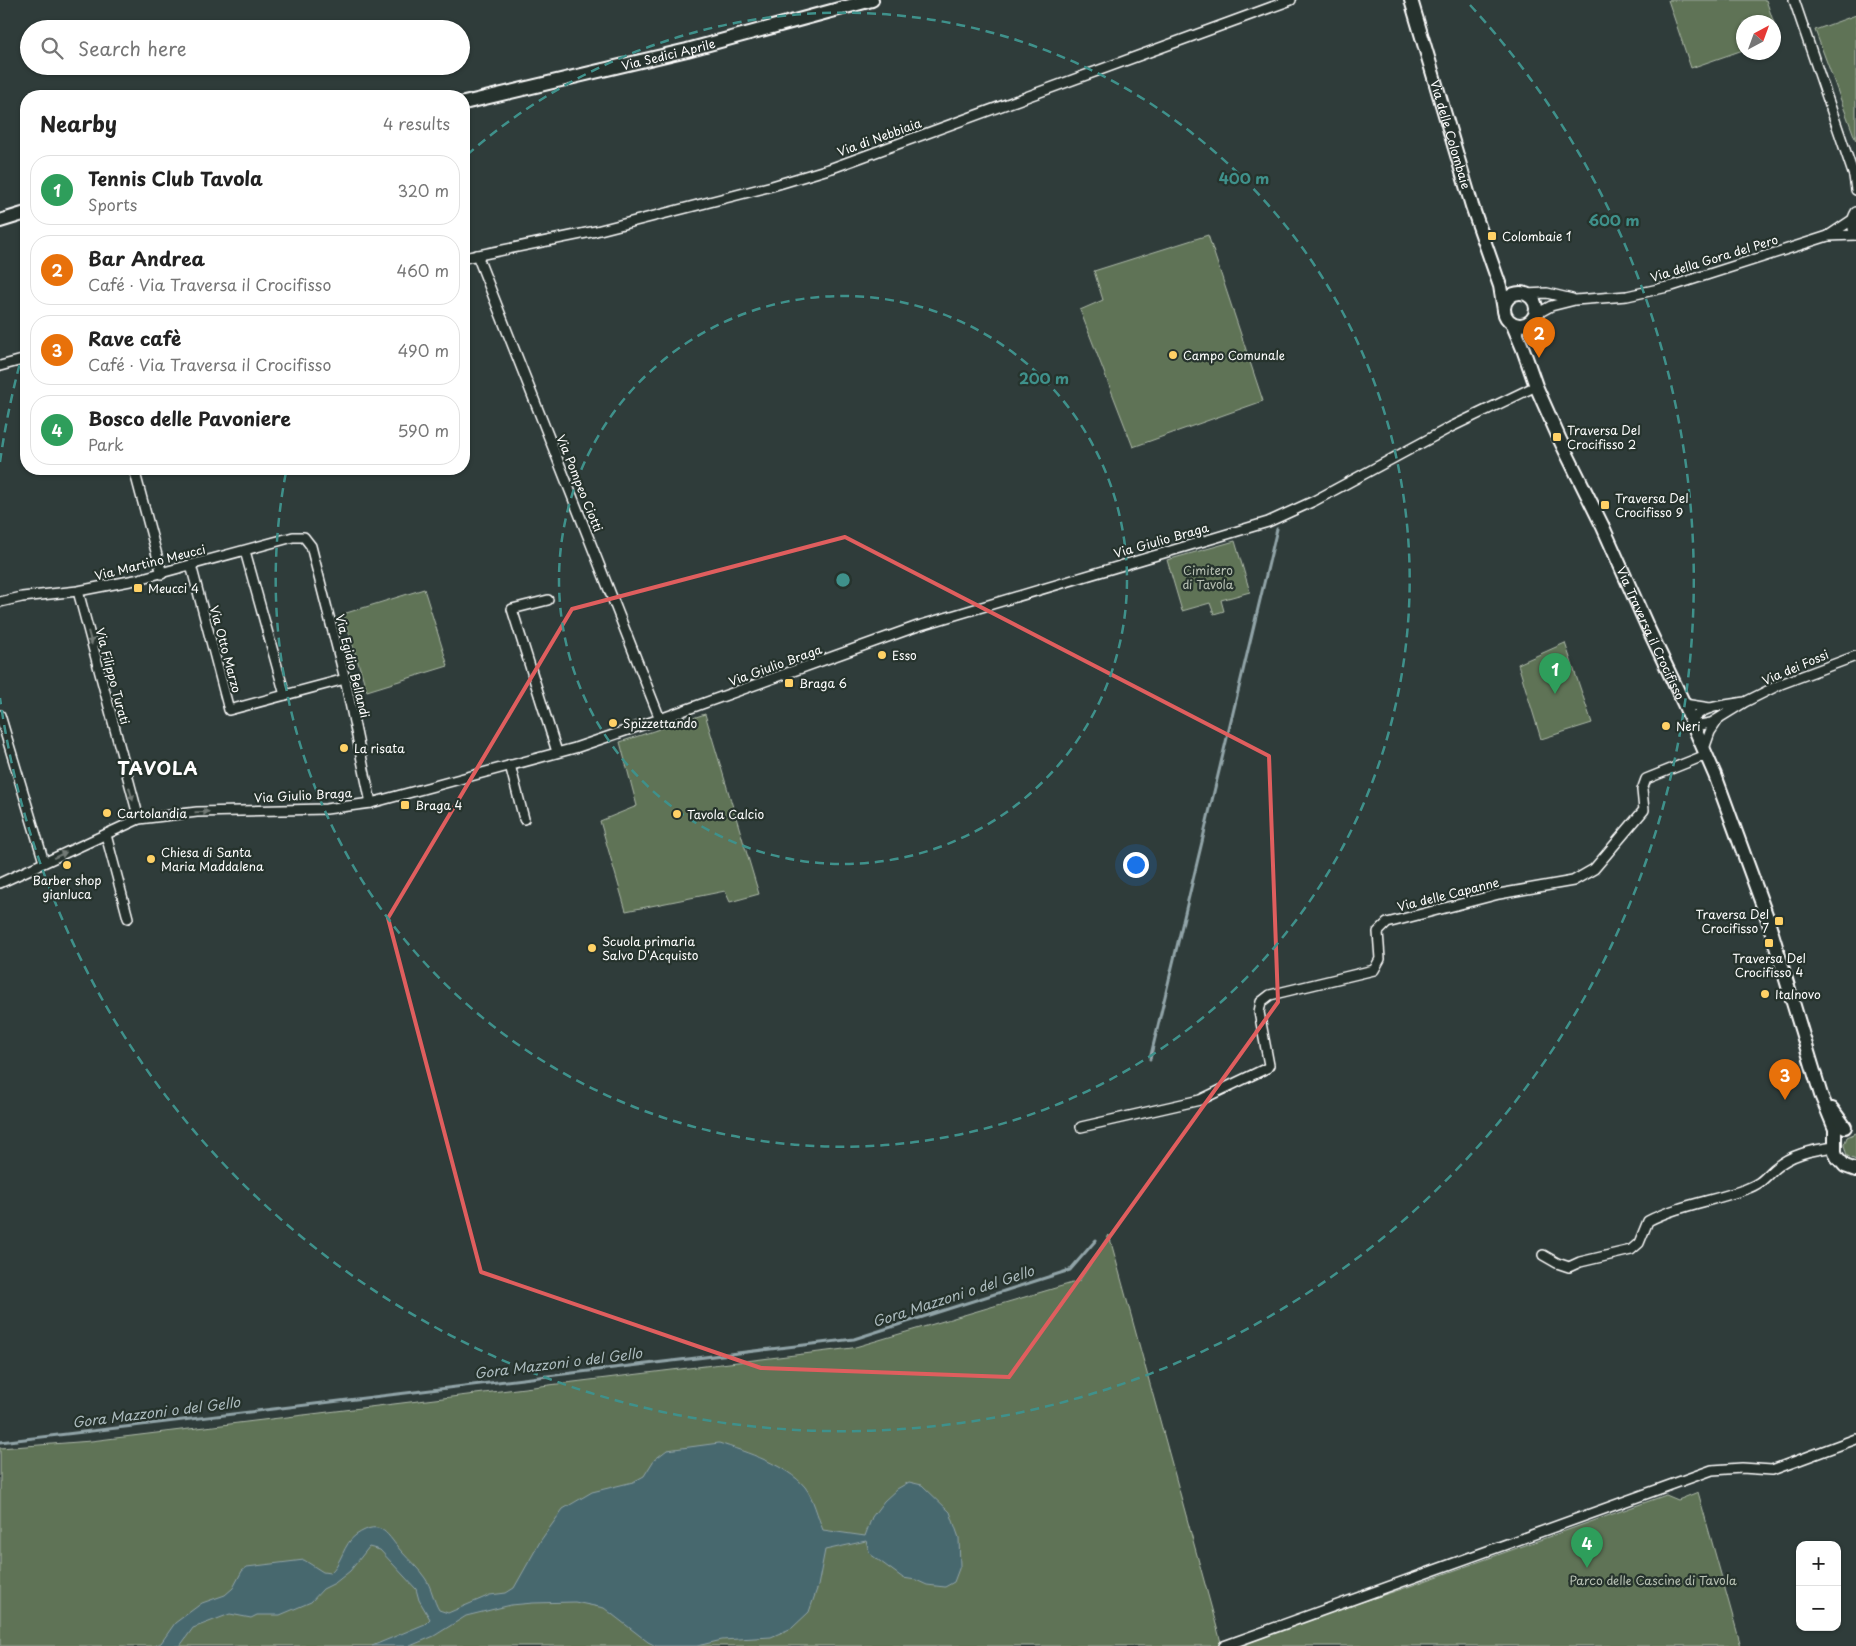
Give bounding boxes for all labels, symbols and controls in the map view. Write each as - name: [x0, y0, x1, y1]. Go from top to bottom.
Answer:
- north arrow: [1736, 15, 1781, 60]
- search box: [20, 20, 470, 75]
- icon: search: [38, 34, 66, 62]
- text: Search here: [78, 34, 187, 62]
- street label: Via Sedici Aprile: [619, 34, 717, 74]
- street label: Via delle Colombaie: [1426, 78, 1475, 191]
- text: Nearby: [40, 107, 117, 139]
- text: 4 results: [383, 111, 450, 135]
- street label: Via di Nebbiaia: [834, 113, 924, 161]
- text: Tennis Club Tavola: [88, 164, 263, 192]
- text: 400 m: [1219, 166, 1269, 189]
- text: 1: [53, 178, 61, 202]
- text: 320 m: [398, 178, 449, 202]
- text: Sports: [88, 192, 137, 216]
- text: 600 m: [1588, 208, 1640, 231]
- place label: Colombaie 1: [1502, 227, 1571, 245]
- marker: Colombaie 1: [1486, 230, 1498, 242]
- street label: Via della Gora del Pero: [1648, 230, 1780, 286]
- text: Bar Andrea: [88, 244, 205, 272]
- text: 2: [51, 258, 63, 282]
- text: 460 m: [397, 258, 449, 282]
- text: Café · Via Traversa il Crocifisso: [88, 272, 331, 296]
- pin: 2: [1523, 317, 1555, 358]
- text: Rave cafè: [88, 324, 181, 352]
- text: 3: [52, 338, 62, 362]
- text: 490 m: [398, 338, 449, 362]
- place label: Campo Comunale: [1183, 346, 1285, 364]
- marker: Campo Comunale: [1167, 349, 1179, 361]
- text: Café · Via Traversa il Crocifisso: [88, 352, 331, 376]
- text: 200 m: [1019, 366, 1069, 389]
- text: Bosco delle Pavoniere: [88, 404, 291, 432]
- text: 4: [52, 418, 62, 442]
- text: 590 m: [397, 418, 449, 442]
- place label: Traversa Del Crocifisso 2: [1567, 421, 1640, 453]
- marker: Traversa Del Crocifisso 2: [1551, 431, 1563, 443]
- text: Park: [88, 432, 124, 456]
- street label: Via Pompeo Ciotti: [552, 432, 608, 534]
- place label: Traversa Del Crocifisso 9: [1615, 489, 1688, 521]
- marker: Traversa Del Crocifisso 9: [1599, 499, 1611, 511]
- street label: Via Giulio Braga: [1111, 518, 1211, 562]
- street label: Via Martino Meucci: [93, 540, 207, 584]
- park label: Cimitero di Tavola: [1182, 561, 1234, 593]
- street label: Via Traversa il Crocifisso: [1613, 564, 1690, 703]
- centre of rings: [834, 571, 852, 589]
- place label: Meucci 4: [148, 579, 199, 597]
- marker: Meucci 4: [132, 582, 144, 594]
- street label: Via Otto Marzo: [206, 603, 246, 695]
- street label: Via Egidio Bellandi: [331, 612, 375, 720]
- street label: Via Filippo Turati: [91, 626, 135, 726]
- one-way arrow: [87, 631, 95, 646]
- street label: Via Giulio Braga: [726, 640, 825, 690]
- street label: Via dei Fossi: [1759, 645, 1831, 689]
- place label: Esso: [892, 646, 917, 664]
- marker: Esso: [876, 649, 888, 661]
- pin: 1: [1539, 653, 1571, 694]
- place label: Braga 6: [799, 674, 847, 692]
- marker: Braga 6: [783, 677, 795, 689]
- place label: Spizzettando: [623, 714, 697, 732]
- marker: Spizzettando: [607, 717, 619, 729]
- place label: Neri: [1676, 717, 1700, 735]
- marker: Neri: [1660, 720, 1672, 732]
- place label: La risata: [354, 739, 405, 757]
- marker: La risata: [338, 742, 350, 754]
- district label: TAVOLA: [117, 754, 199, 781]
- street label: Via Giulio Braga: [254, 783, 353, 807]
- one-way arrow: [128, 786, 136, 801]
- place label: Braga 4: [415, 796, 463, 814]
- marker: Braga 4: [399, 799, 411, 811]
- place label: Cartolandia: [117, 804, 187, 822]
- place label: Tavola Calcio: [687, 805, 764, 823]
- marker: Cartolandia: [101, 807, 113, 819]
- one-way arrow: [194, 808, 210, 816]
- marker: Tavola Calcio: [671, 808, 683, 820]
- place label: Chiesa di Santa Maria Maddalena: [161, 843, 264, 875]
- one-way arrow: [53, 851, 67, 859]
- your location: [1123, 852, 1149, 878]
- marker: Chiesa di Santa Maria Maddalena: [145, 853, 157, 865]
- marker: Barber shop gianluca: [61, 859, 73, 871]
- place label: Barber shop gianluca: [32, 871, 102, 903]
- street label: Via delle Capanne: [1395, 873, 1501, 915]
- place label: Traversa Del Crocifisso 7: [1696, 905, 1769, 937]
- marker: Traversa Del Crocifisso 7: [1773, 915, 1785, 927]
- place label: Scuola primaria Salvo D'Acquisto: [602, 932, 699, 964]
- marker: Traversa Del Crocifisso 4: [1763, 937, 1775, 949]
- marker: Scuola primaria Salvo D'Acquisto: [586, 942, 598, 954]
- place label: Traversa Del Crocifisso 4: [1732, 949, 1806, 981]
- place label: Italnovo: [1775, 985, 1821, 1003]
- marker: Italnovo: [1759, 988, 1771, 1000]
- pin: 3: [1769, 1059, 1801, 1100]
- water label: Gora Mazzoni o del Gello: [869, 1260, 1038, 1332]
- water label: Gora Mazzoni o del Gello: [473, 1342, 644, 1384]
- water label: Gora Mazzoni o del Gello: [71, 1391, 242, 1433]
- pin: 4: [1571, 1527, 1603, 1568]
- map controls: [1796, 1541, 1841, 1631]
- button: +: [1796, 1541, 1841, 1586]
- park label: Parco delle Cascine di Tavola: [1569, 1571, 1737, 1589]
- button: −: [1796, 1586, 1841, 1631]

